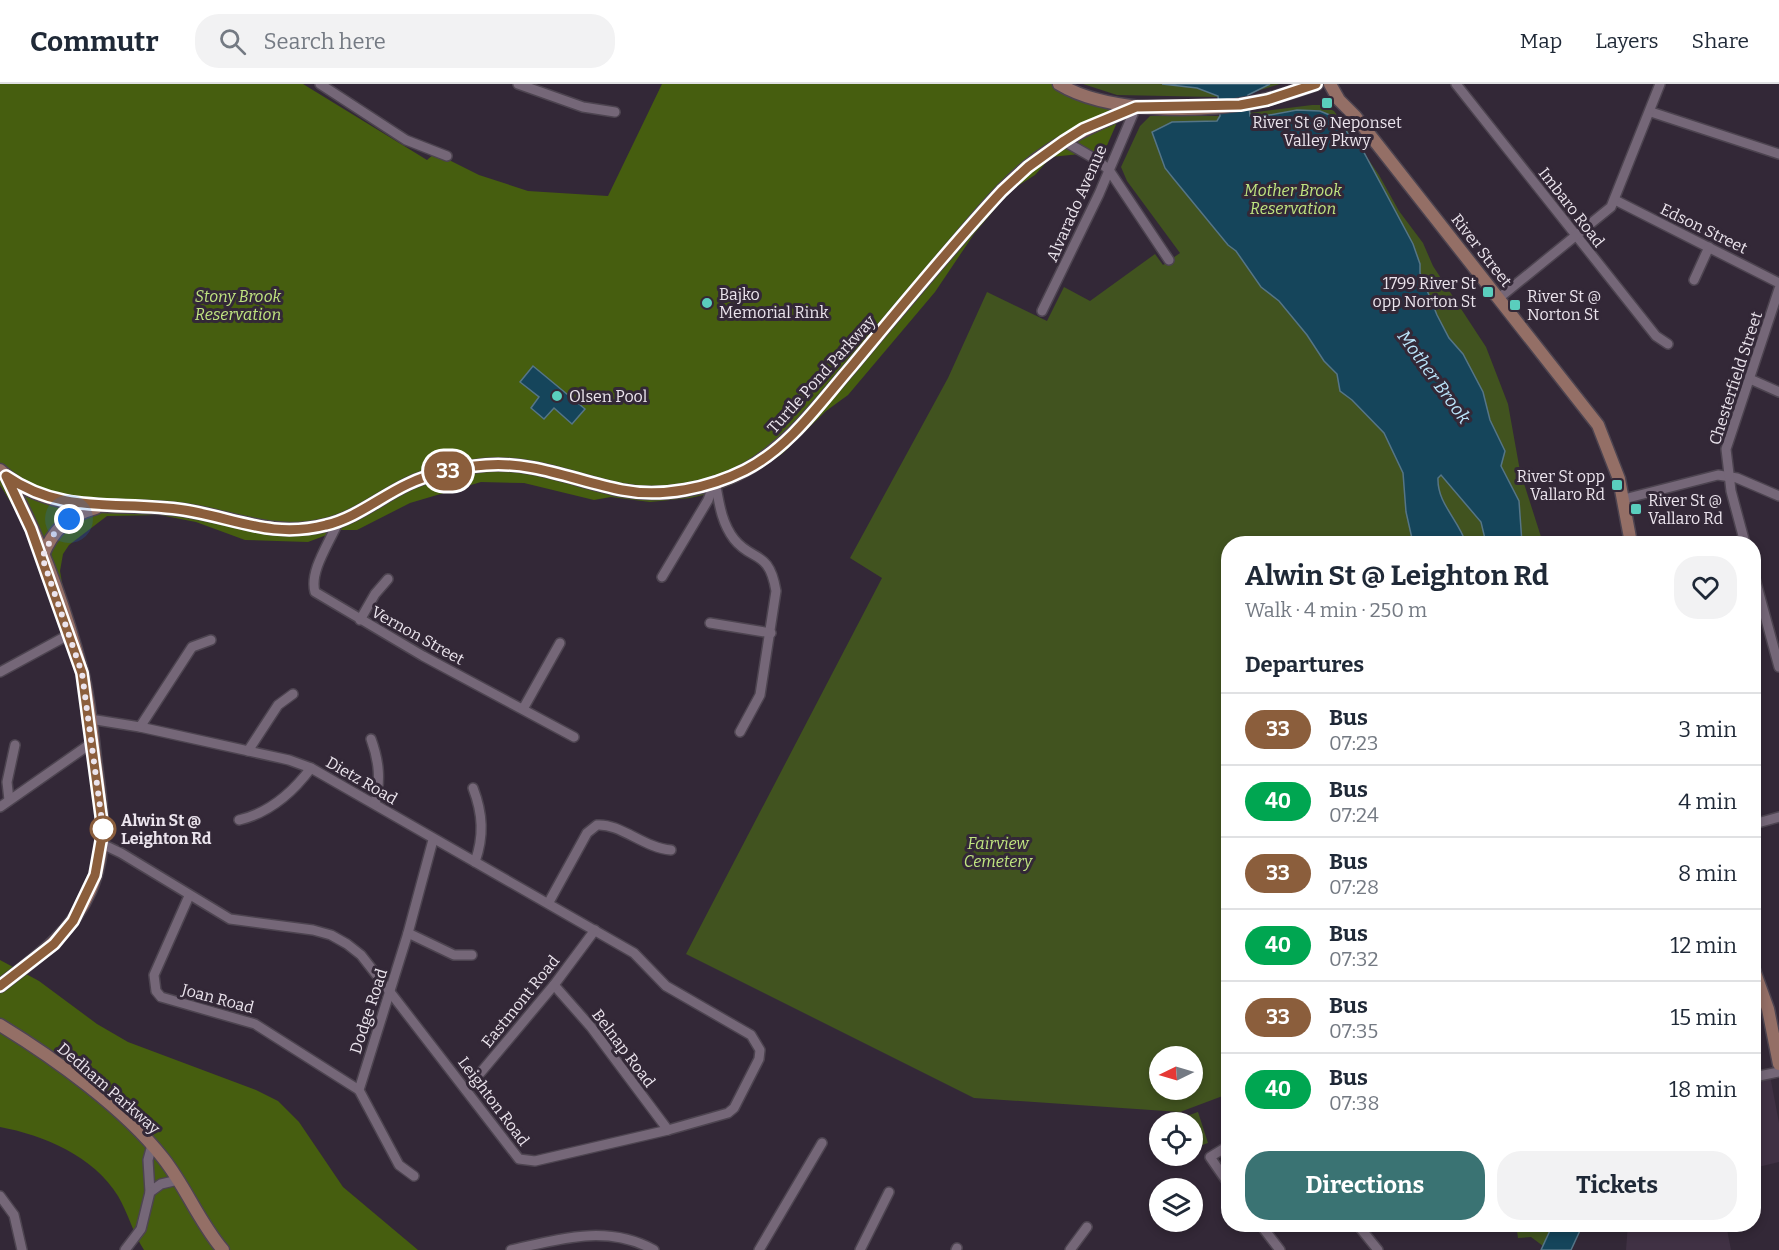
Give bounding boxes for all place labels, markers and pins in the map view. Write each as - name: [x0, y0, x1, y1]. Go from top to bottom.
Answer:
- marker: River St @ Neponset Valley Pkwy: [1320, 96, 1334, 110]
- place label: River St @ Neponset Valley Pkwy: [1252, 113, 1402, 150]
- place label: 1799 River St opp Norton St: [1373, 274, 1476, 311]
- place label: Bajko Memorial Rink: [719, 285, 828, 322]
- marker: 1799 River St opp Norton St: [1481, 285, 1495, 299]
- place label: River St @ Norton St: [1527, 287, 1601, 324]
- marker: Bajko Memorial Rink: [700, 296, 714, 310]
- marker: River St @ Norton St: [1508, 298, 1522, 312]
- place label: Olsen Pool: [569, 387, 648, 406]
- marker: Olsen Pool: [550, 389, 564, 403]
- place label: River St opp Vallaro Rd: [1516, 467, 1606, 504]
- marker: River St opp Vallaro Rd: [1610, 478, 1624, 492]
- place label: River St @ Vallaro Rd: [1648, 491, 1724, 528]
- marker: River St @ Vallaro Rd: [1629, 502, 1643, 516]
- place label: Alwin St @ Leighton Rd: [121, 811, 212, 848]
- marker: Alwin St @ Leighton Rd: [90, 816, 116, 842]

